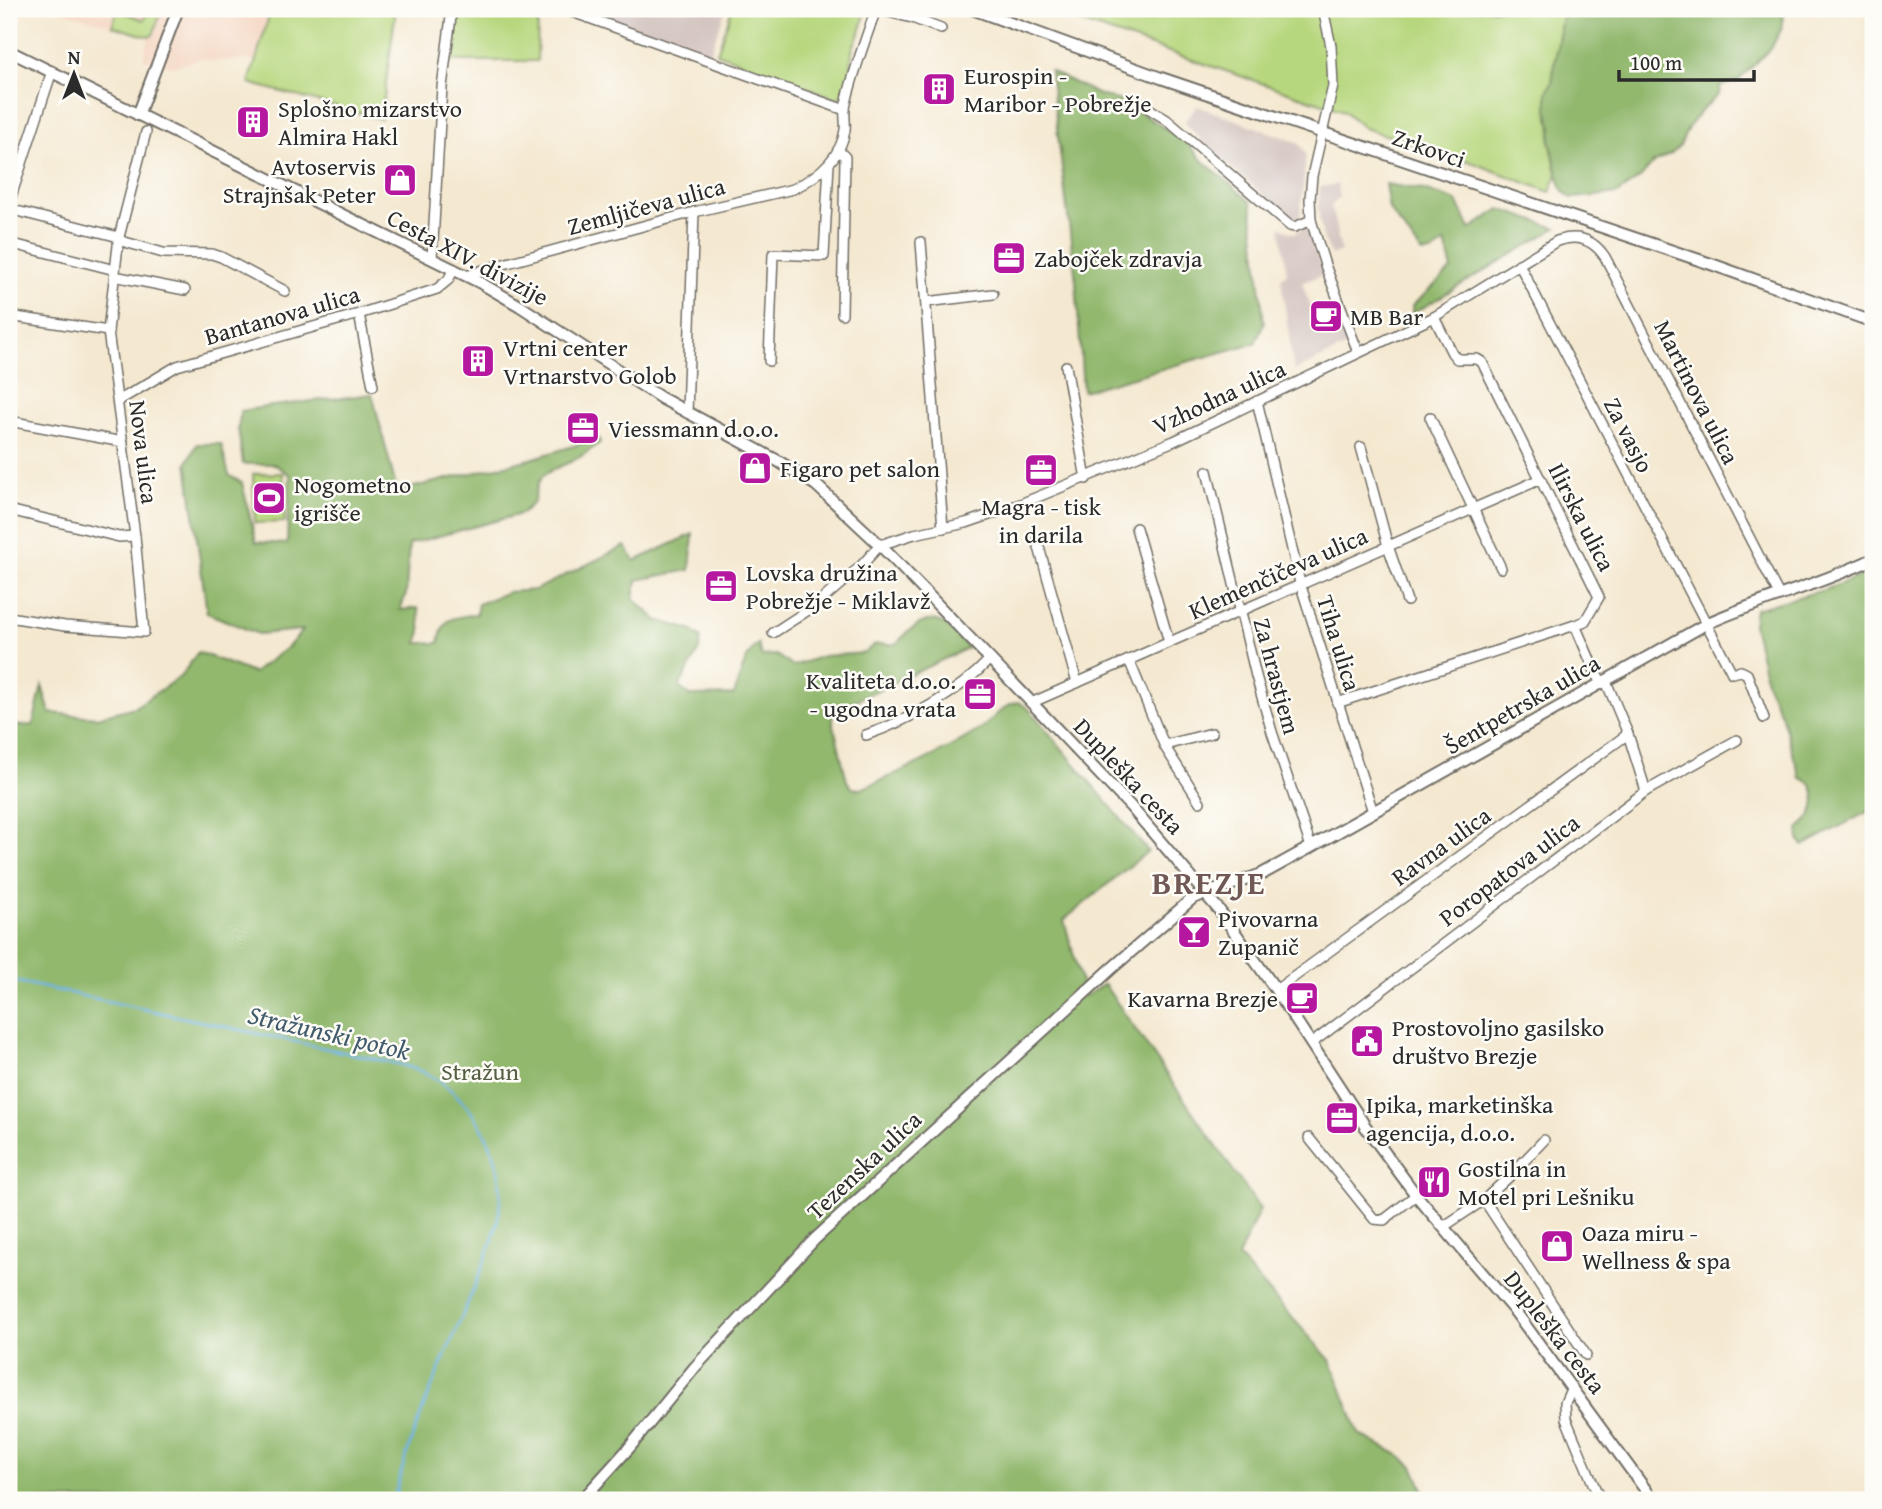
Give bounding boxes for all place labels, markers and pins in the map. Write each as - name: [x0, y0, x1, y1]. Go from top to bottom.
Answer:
- place label: Eurospin - Maribor - Pobrežje: [964, 58, 1152, 121]
- building icon: Eurospin - Maribor - Pobrežje: [920, 70, 958, 108]
- place label: Splošno mizarstvo Almira Hakl: [278, 91, 462, 154]
- building icon: Splošno mizarstvo Almira Hakl: [234, 103, 272, 141]
- place label: Avtoservis Strajnšak Peter: [223, 149, 376, 212]
- shop icon: Avtoservis Strajnšak Peter: [381, 161, 419, 199]
- office icon: Zabojček zdravja: [990, 239, 1028, 277]
- place label: Zabojček zdravja: [1034, 241, 1203, 276]
- cafe icon: MB Bar: [1307, 297, 1345, 335]
- place label: MB Bar: [1350, 299, 1424, 334]
- place label: Vrtni center Vrtnarstvo Golob: [503, 330, 677, 393]
- building icon: Vrtni center Vrtnarstvo Golob: [459, 342, 497, 380]
- office icon: Viessmann d.o.o.: [564, 409, 602, 447]
- place label: Viessmann d.o.o.: [608, 411, 779, 446]
- shop icon: Figaro pet salon: [736, 449, 774, 487]
- place label: Figaro pet salon: [780, 451, 941, 486]
- office icon: Magra - tisk in darila: [1022, 451, 1060, 489]
- place label: Nogometno igrišče: [294, 467, 411, 530]
- sports icon: Nogometno igrišče: [250, 479, 288, 517]
- place label: Magra - tisk in darila: [981, 489, 1102, 552]
- place label: Lovska družina Pobrežje - Miklavž: [746, 555, 930, 618]
- office icon: Lovska družina Pobrežje - Miklavž: [702, 567, 740, 605]
- place label: Kvaliteta d.o.o. - ugodna vrata: [806, 663, 957, 726]
- office icon: Kvaliteta d.o.o. - ugodna vrata: [961, 675, 999, 713]
- place label: Pivovarna Zupanič: [1218, 901, 1319, 964]
- bar icon: Pivovarna Zupanič: [1175, 913, 1213, 951]
- cafe icon: Kavarna Brezje: [1283, 979, 1321, 1017]
- place label: Kavarna Brezje: [1127, 981, 1278, 1016]
- place label: Prostovoljno gasilsko društvo Brezje: [1392, 1010, 1604, 1073]
- public building icon: Prostovoljno gasilsko društvo Brezje: [1348, 1022, 1386, 1060]
- place label: Ipika, marketinška agencija, d.o.o.: [1366, 1087, 1554, 1150]
- office icon: Ipika, marketinška agencija, d.o.o.: [1323, 1099, 1361, 1137]
- place label: Gostilna in Motel pri Lešniku: [1458, 1151, 1634, 1214]
- restaurant icon: Gostilna in Motel pri Lešniku: [1415, 1163, 1453, 1201]
- place label: Oaza miru - Wellness & spa: [1582, 1215, 1731, 1278]
- shop icon: Oaza miru - Wellness & spa: [1538, 1227, 1576, 1265]

